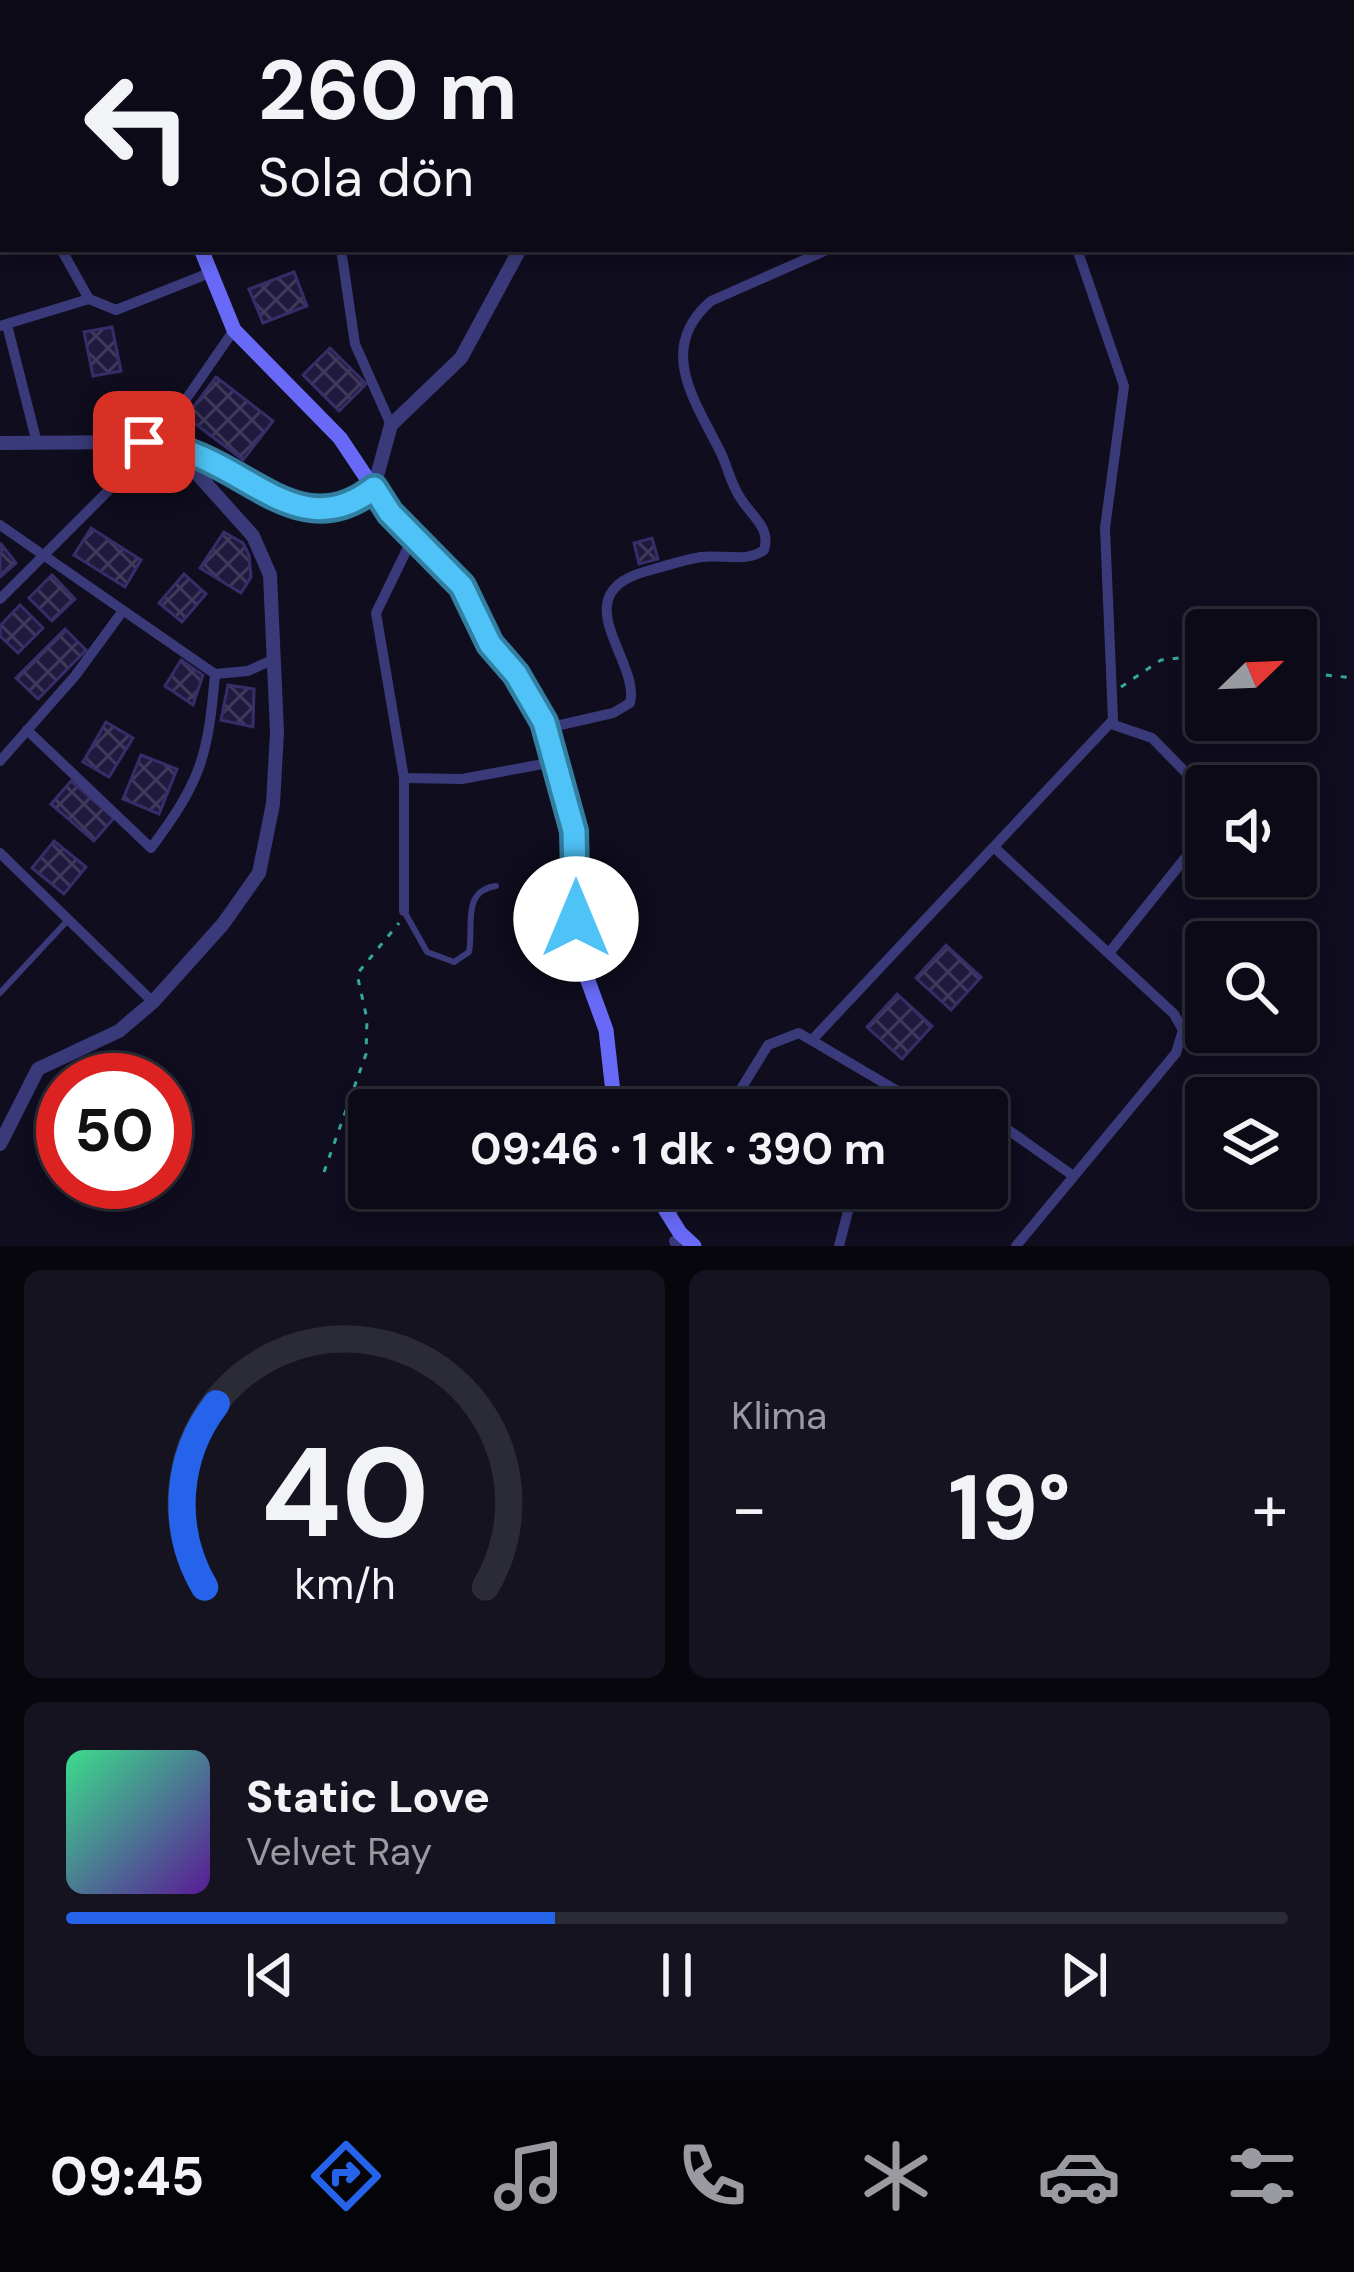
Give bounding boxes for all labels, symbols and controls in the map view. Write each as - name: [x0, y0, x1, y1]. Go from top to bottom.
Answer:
- text: 260 m: [258, 36, 518, 145]
- icon: left: [60, 48, 216, 204]
- text: Sola dön: [258, 142, 474, 213]
- pin: [93, 391, 195, 493]
- icon: arrive: [111, 409, 177, 475]
- north arrow: [1185, 609, 1317, 741]
- map controls: [1185, 609, 1317, 1209]
- button: sound: [1185, 765, 1317, 897]
- position arrow: [513, 856, 639, 982]
- button: search: [1185, 921, 1317, 1053]
- speed limit sign: 50: [36, 1053, 192, 1209]
- button: layers: [1185, 1077, 1317, 1209]
- text: 09:46 · 1 dk · 390 m: [470, 1119, 886, 1178]
- text: Klima: [731, 1390, 827, 1441]
- text: 40: [260, 1412, 429, 1575]
- text: 19°: [948, 1450, 1071, 1567]
- text: −: [731, 1466, 767, 1551]
- text: +: [1252, 1466, 1288, 1551]
- text: km/h: [294, 1556, 395, 1612]
- text: Static Love: [246, 1767, 490, 1826]
- text: Velvet Ray: [246, 1826, 432, 1877]
- icon: previous: [237, 1942, 303, 2008]
- icon: pause: [644, 1942, 710, 2008]
- icon: next: [1051, 1942, 1117, 2008]
- icon: directions: [304, 2134, 388, 2218]
- icon: music: [487, 2134, 571, 2218]
- icon: phone: [670, 2134, 754, 2218]
- icon: climate: [854, 2134, 938, 2218]
- icon: car: [1037, 2134, 1121, 2218]
- icon: filters: [1220, 2134, 1304, 2218]
- text: 09:45: [50, 2141, 204, 2212]

